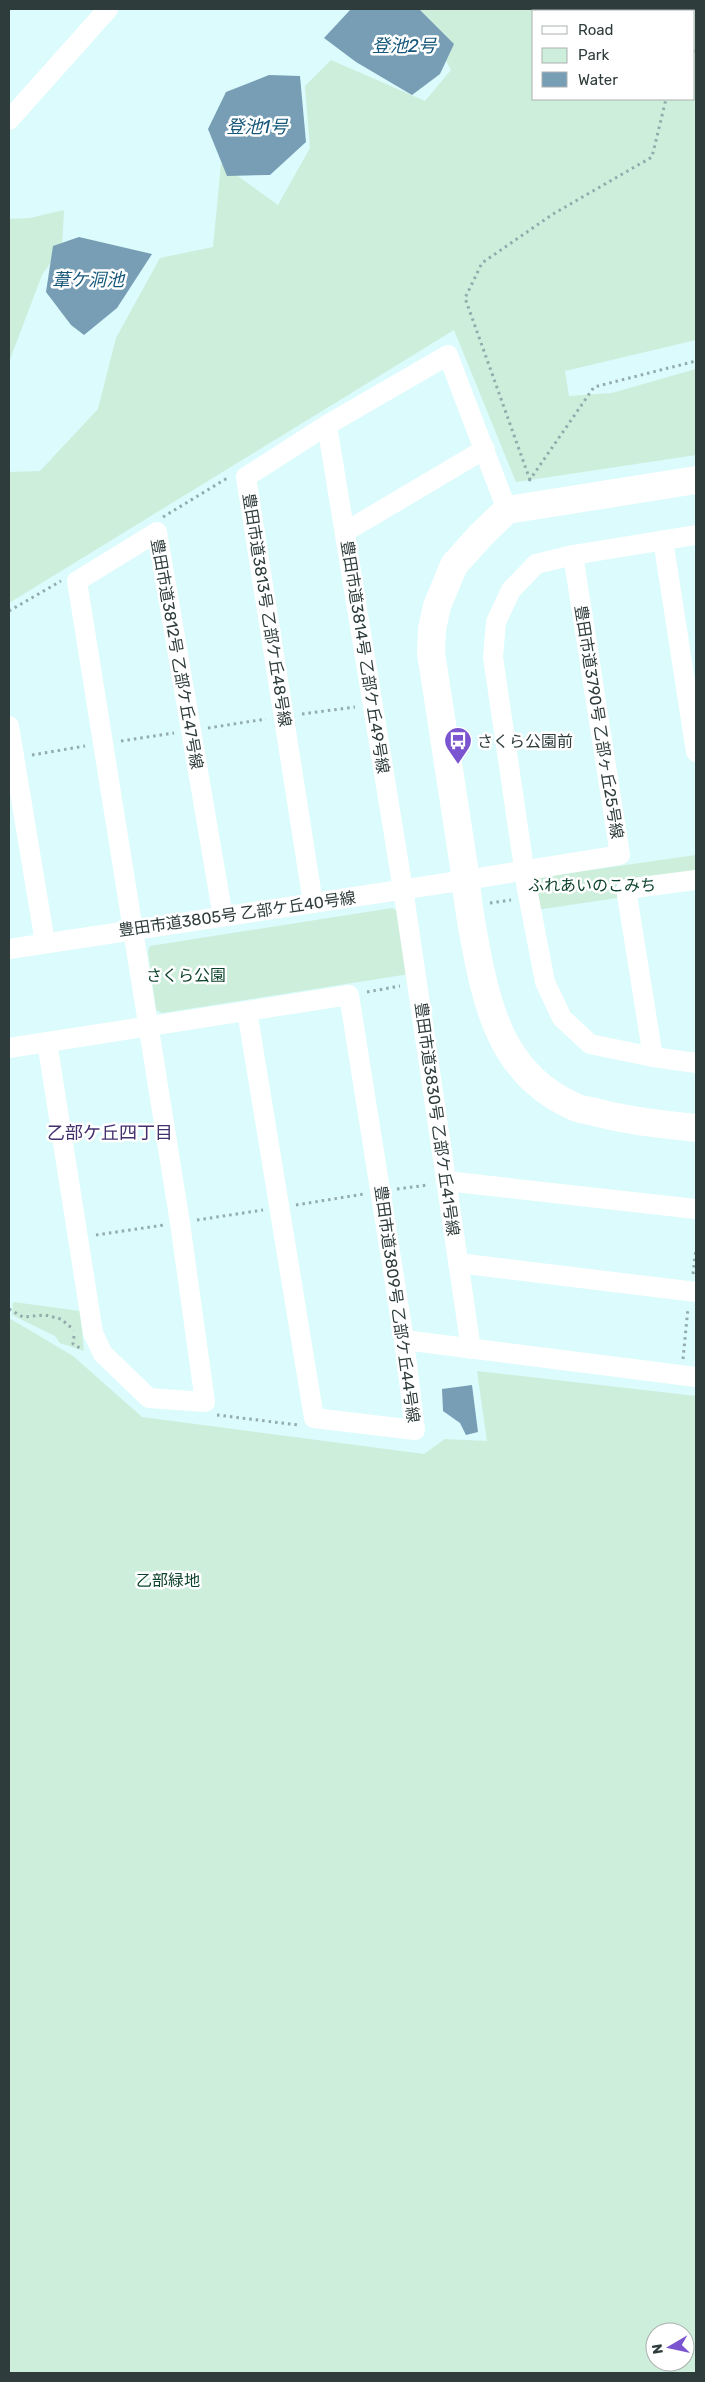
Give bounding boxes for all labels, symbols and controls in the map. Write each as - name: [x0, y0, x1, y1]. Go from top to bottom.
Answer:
- legend: [532, 10, 695, 100]
- text: Road: [578, 21, 614, 39]
- water label: 登池2号: [372, 35, 438, 57]
- text: Park: [578, 46, 609, 64]
- text: Water: [578, 71, 618, 89]
- water label: 登池1号: [226, 116, 290, 138]
- water label: 葦ケ洞池: [52, 269, 126, 291]
- street label: 豊田市道3813号 乙部ケ丘48号線: [239, 492, 295, 728]
- street label: 豊田市道3812号 乙部ケ丘47号線: [147, 537, 207, 771]
- street label: 豊田市道3814号 乙部ケ丘49号線: [337, 539, 393, 775]
- street label: 豊田市道3790号 乙部ヶ丘25号線: [571, 604, 627, 840]
- bus stop icon: さくら公園前: [443, 726, 473, 765]
- place label: さくら公園前: [477, 732, 573, 751]
- park label: ふれあいのこみち: [528, 876, 656, 895]
- street label: 豊田市道3805号 乙部ケ丘40号線: [117, 888, 357, 940]
- park label: さくら公園: [146, 966, 226, 985]
- street label: 豊田市道3830号 乙部ケ丘41号線: [411, 1001, 463, 1237]
- district label: 乙部ケ丘四丁目: [47, 1122, 173, 1144]
- street label: 豊田市道3809号 乙部ケ丘44号線: [371, 1184, 423, 1424]
- park label: 乙部緑地: [136, 1571, 200, 1590]
- north arrow: [645, 2322, 695, 2372]
- text: N: [648, 2343, 667, 2355]

